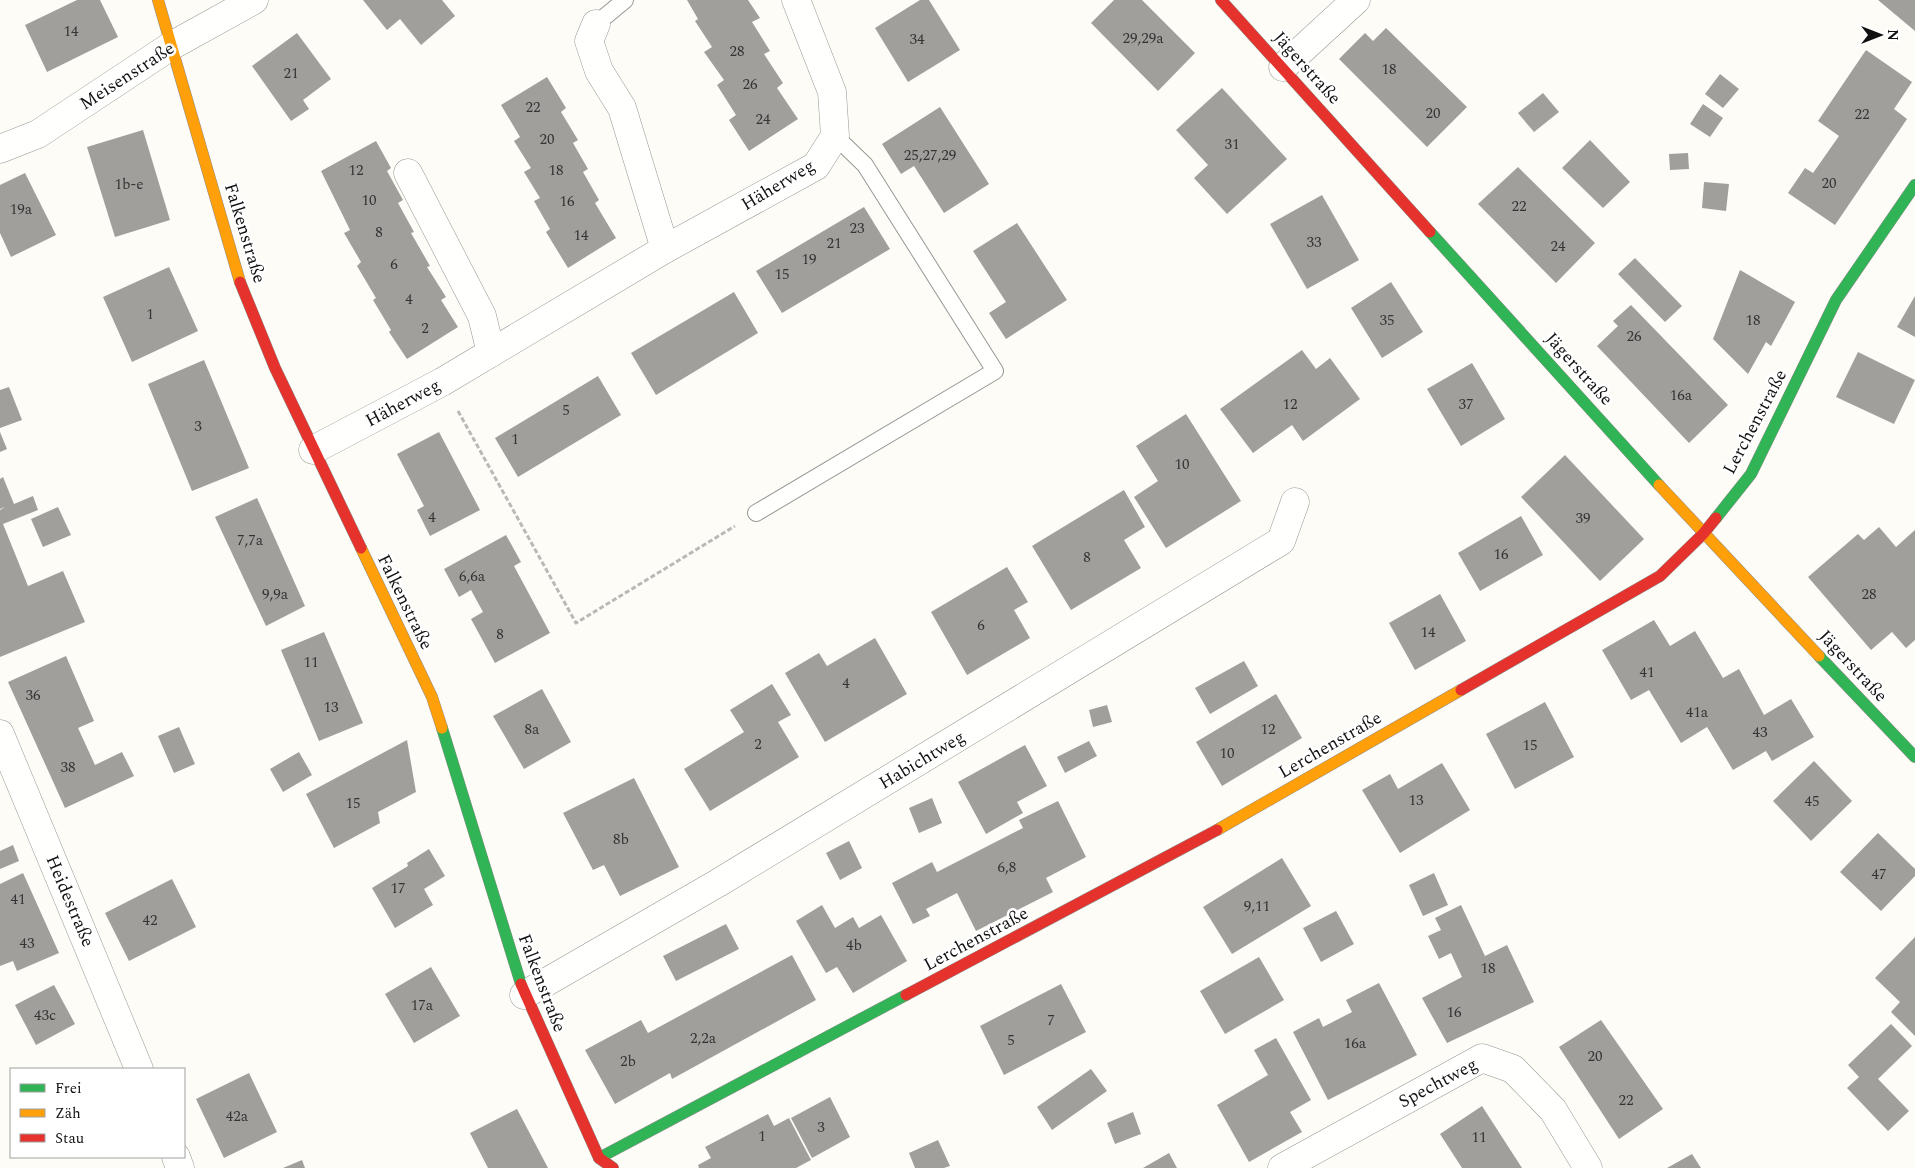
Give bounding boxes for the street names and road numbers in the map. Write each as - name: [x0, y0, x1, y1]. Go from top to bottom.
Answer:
- street label: Jägerstraße: [1267, 25, 1347, 111]
- street label: Meisenstraße: [74, 35, 180, 117]
- street label: Häherweg: [736, 152, 820, 218]
- street label: Falkenstraße: [217, 180, 273, 286]
- street label: Jägerstraße: [1539, 326, 1619, 412]
- street label: Lerchenstraße: [1716, 365, 1794, 479]
- street label: Häherweg: [361, 372, 445, 434]
- street label: Falkenstraße: [370, 550, 440, 654]
- street label: Jägerstraße: [1812, 624, 1894, 708]
- street label: Lerchenstraße: [1273, 704, 1387, 786]
- street label: Habichtweg: [874, 724, 970, 796]
- street label: Heidestraße: [39, 851, 101, 951]
- street label: Lerchenstraße: [919, 900, 1033, 978]
- street label: Falkenstraße: [511, 930, 573, 1036]
- street label: Spechtweg: [1394, 1051, 1482, 1115]

